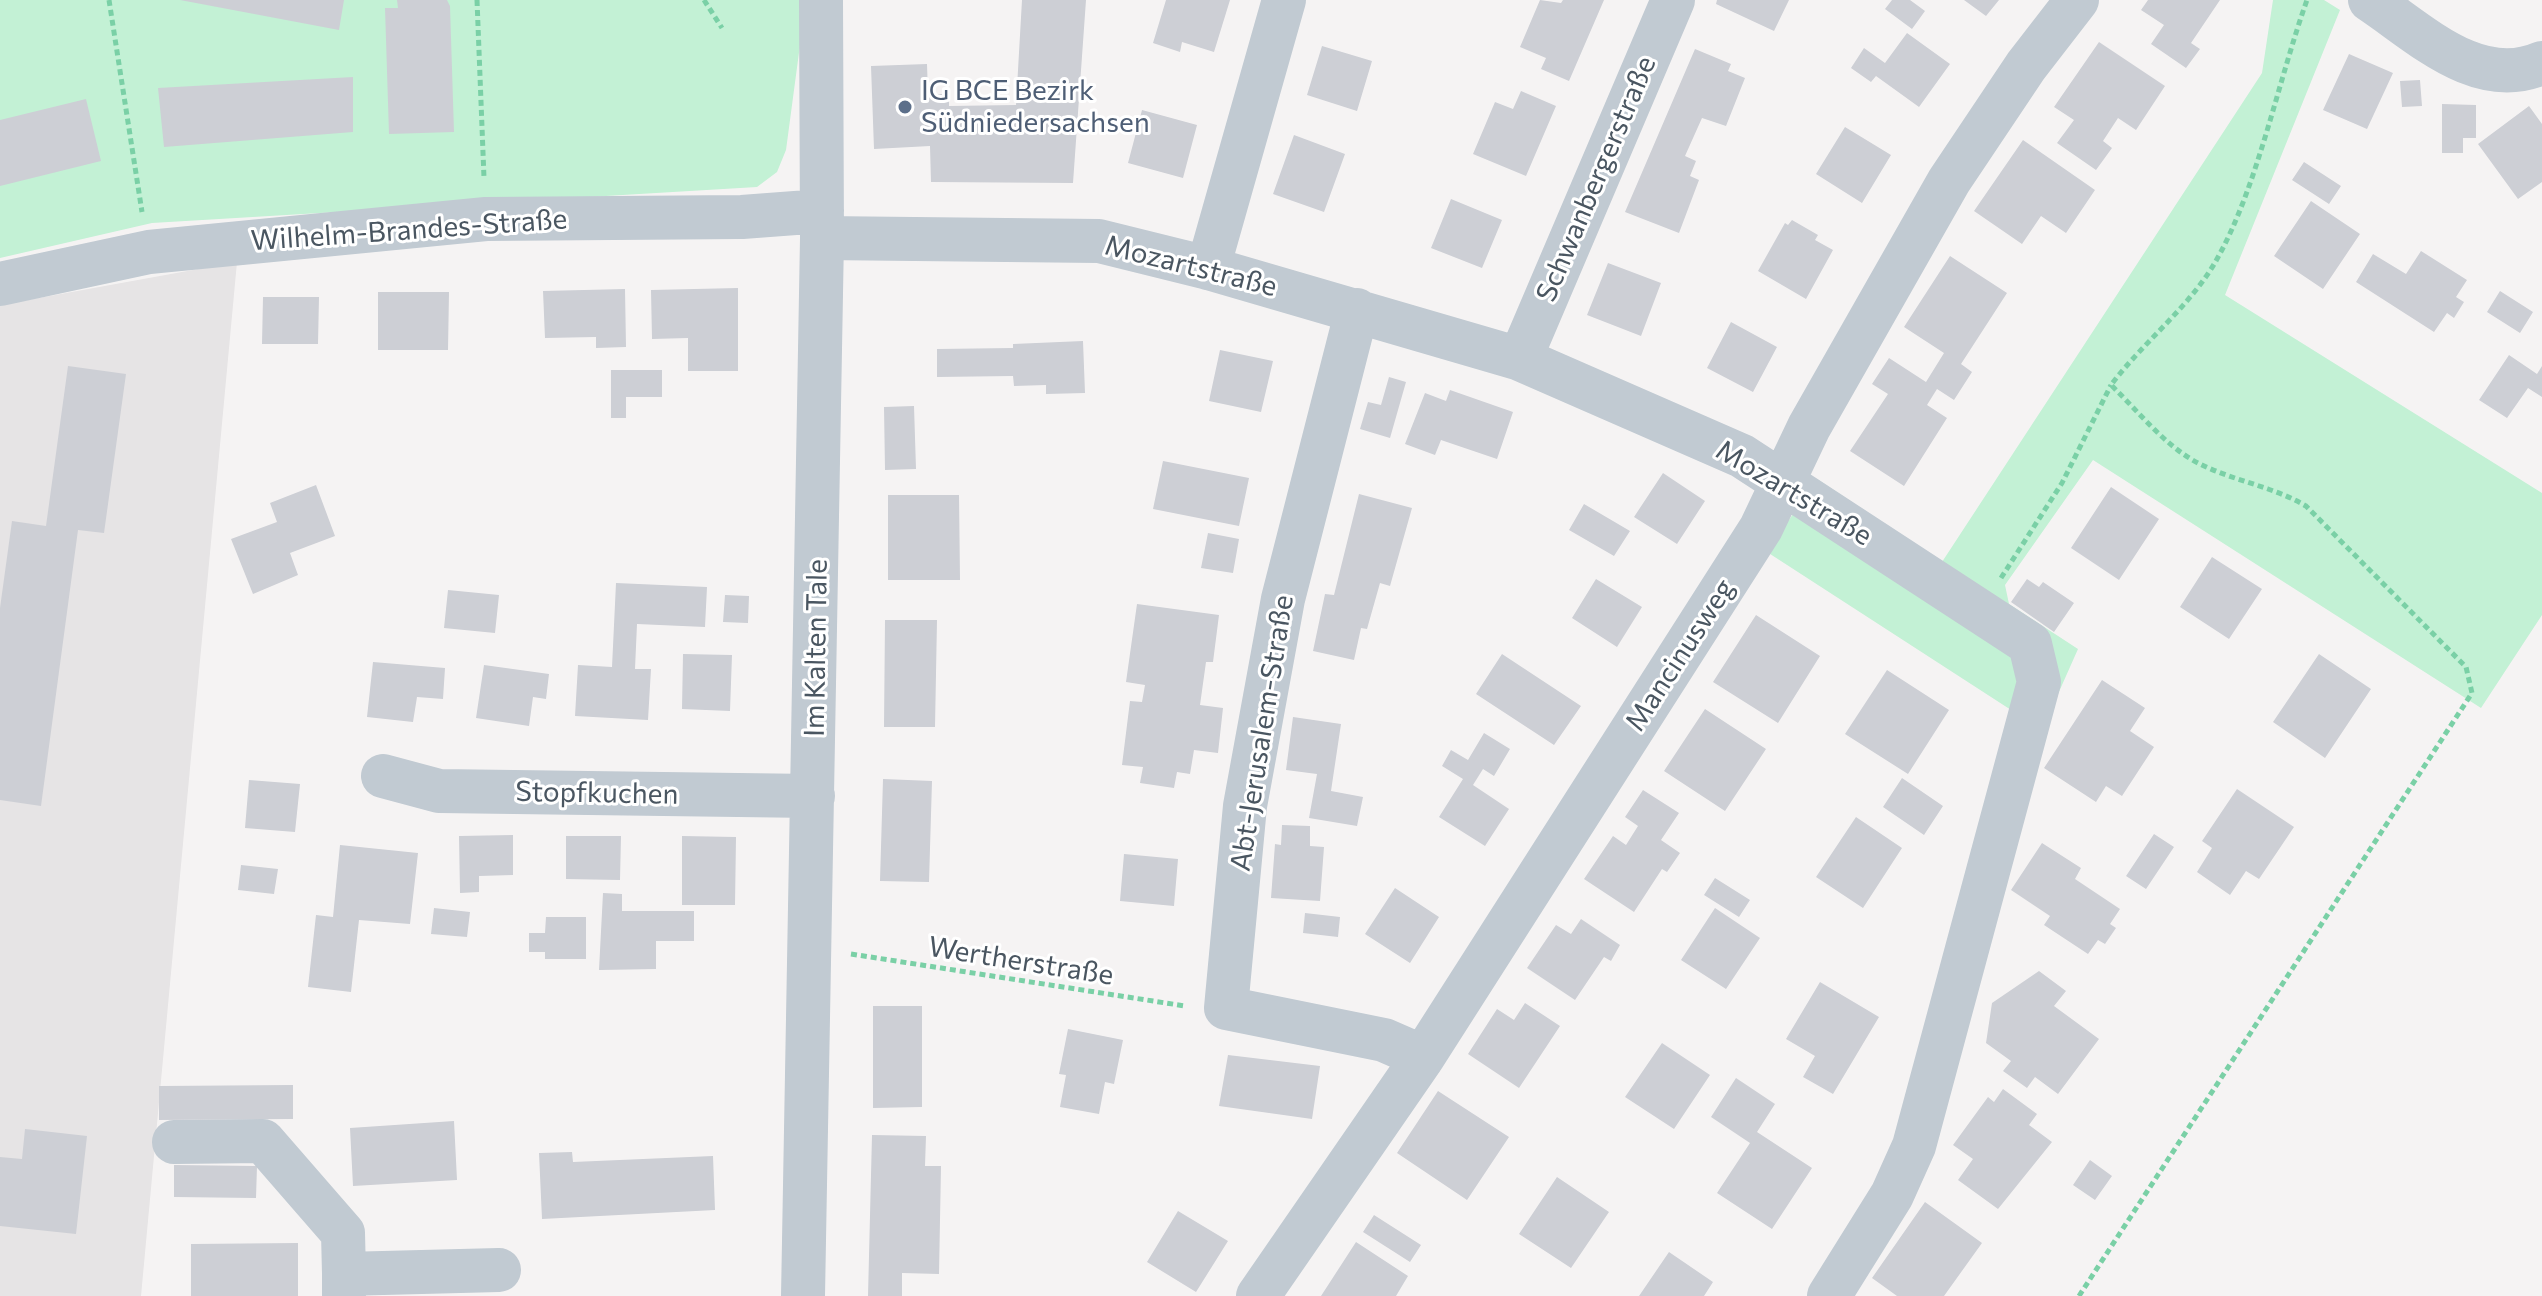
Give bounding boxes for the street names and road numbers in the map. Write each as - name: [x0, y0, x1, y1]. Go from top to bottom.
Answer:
- street label: Schwanbergerstraße: [1529, 51, 1663, 307]
- street label: Wilhelm-Brandes-Straße: [250, 202, 568, 258]
- street label: Mozartstraße: [1102, 228, 1280, 304]
- street label: Mozartstraße: [1710, 433, 1878, 553]
- street label: Im Kalten Tale: [798, 559, 834, 737]
- street label: Mancinusweg: [1618, 573, 1742, 737]
- street label: Abt-Jerusalem-Straße: [1224, 593, 1300, 873]
- street label: Stopfkuchen: [515, 775, 679, 811]
- street label: Wertherstraße: [926, 930, 1116, 992]

